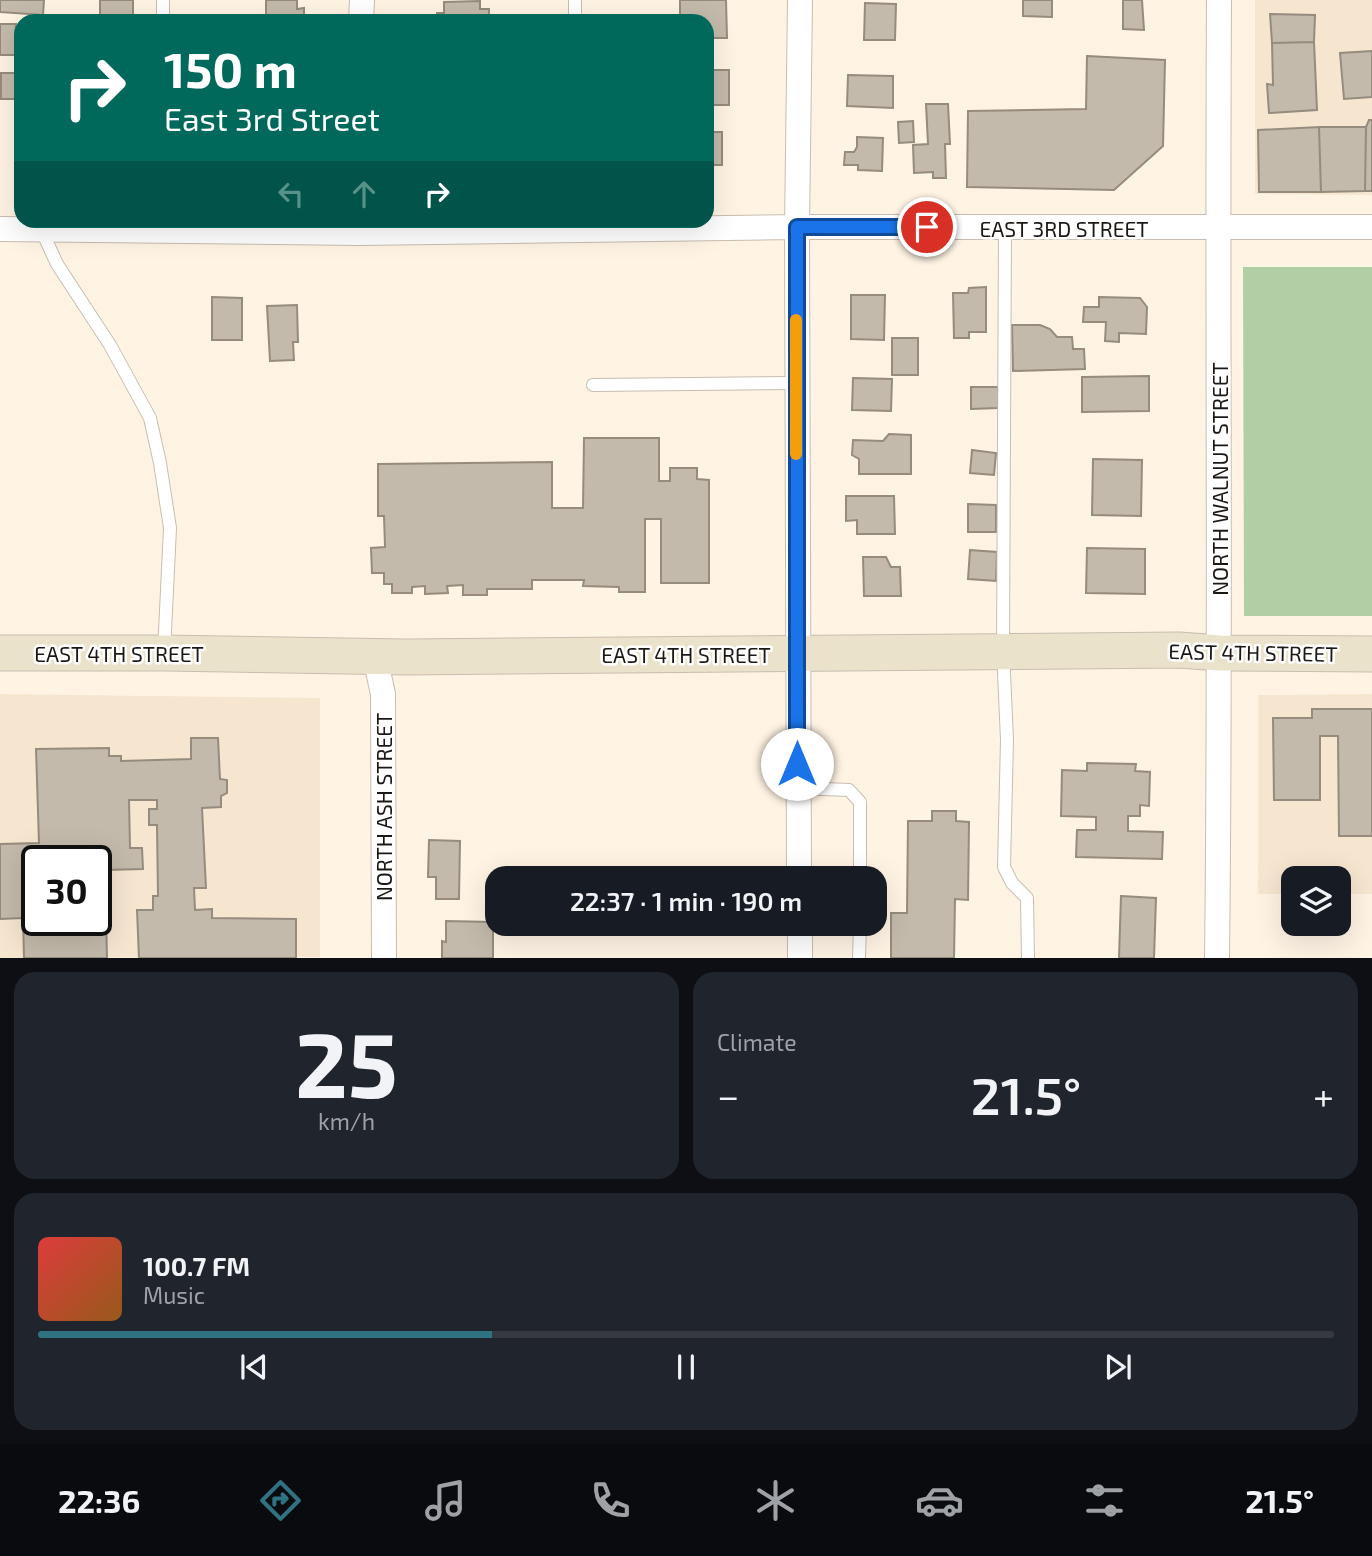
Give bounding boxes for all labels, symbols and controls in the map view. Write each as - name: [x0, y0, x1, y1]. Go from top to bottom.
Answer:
- text: 150 m: [164, 39, 297, 98]
- icon: right: [49, 42, 140, 133]
- text: East 3rd Street: [164, 99, 380, 137]
- icon: left: [272, 175, 310, 213]
- icon: ahead: [345, 175, 383, 213]
- icon: right: [418, 175, 456, 213]
- pin: [897, 197, 957, 257]
- icon: arrive: [908, 208, 946, 246]
- street label: EAST 3RD STREET: [980, 216, 1148, 241]
- street label: NORTH WALNUT STREET: [1207, 362, 1232, 596]
- street label: EAST 4TH STREET: [1168, 638, 1338, 666]
- street label: EAST 4TH STREET: [34, 641, 204, 666]
- street label: EAST 4TH STREET: [601, 642, 771, 667]
- street label: NORTH ASH STREET: [371, 713, 396, 901]
- position arrow: [760, 727, 834, 801]
- speed limit sign: 30: [21, 845, 112, 936]
- map controls: [1281, 866, 1351, 936]
- button: layers: [1281, 866, 1351, 936]
- text: 22:37 · 1 min · 190 m: [570, 885, 802, 916]
- text: 25: [295, 1007, 398, 1116]
- text: Climate: [717, 1028, 797, 1056]
- text: 21.5°: [971, 1063, 1081, 1125]
- text: −: [717, 1072, 739, 1118]
- text: +: [1313, 1072, 1334, 1118]
- text: km/h: [318, 1107, 375, 1135]
- text: 100.7 FM: [143, 1250, 250, 1281]
- text: Music: [143, 1281, 205, 1309]
- icon: previous: [235, 1348, 273, 1386]
- icon: pause: [667, 1348, 705, 1386]
- icon: next: [1099, 1348, 1137, 1386]
- icon: directions: [256, 1476, 305, 1525]
- icon: music: [421, 1476, 470, 1525]
- icon: phone: [586, 1476, 635, 1525]
- icon: climate: [751, 1476, 800, 1525]
- icon: car: [915, 1476, 964, 1525]
- icon: filters: [1080, 1476, 1129, 1525]
- text: 22:36: [58, 1481, 140, 1519]
- text: 21.5°: [1245, 1481, 1314, 1519]

